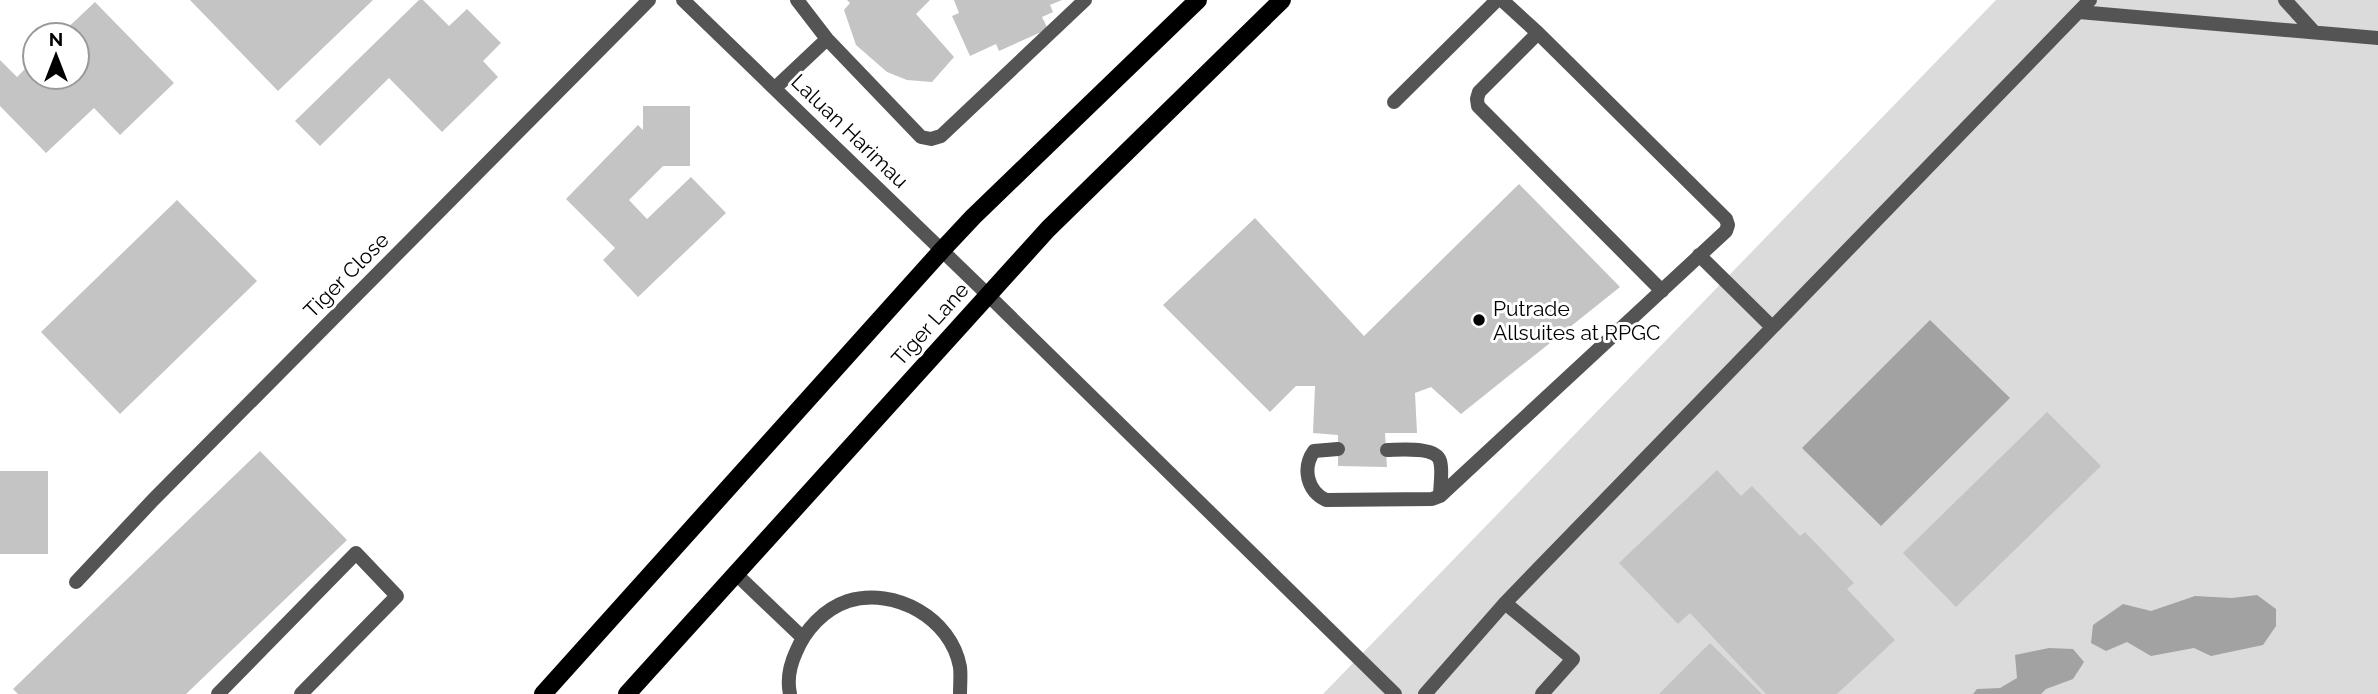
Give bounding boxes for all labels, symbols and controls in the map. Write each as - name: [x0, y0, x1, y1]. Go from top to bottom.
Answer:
- north arrow: [21, 21, 91, 91]
- text: N: [49, 28, 63, 50]
- street label: Laluan Harimau: [786, 69, 914, 193]
- street label: Tiger Close: [298, 227, 394, 323]
- street label: Tiger Lane: [886, 277, 974, 371]
- place label: Putrade Allsuites at RPGC: [1493, 296, 1660, 345]
- marker: Putrade Allsuites at RPGC: [1471, 312, 1487, 328]

